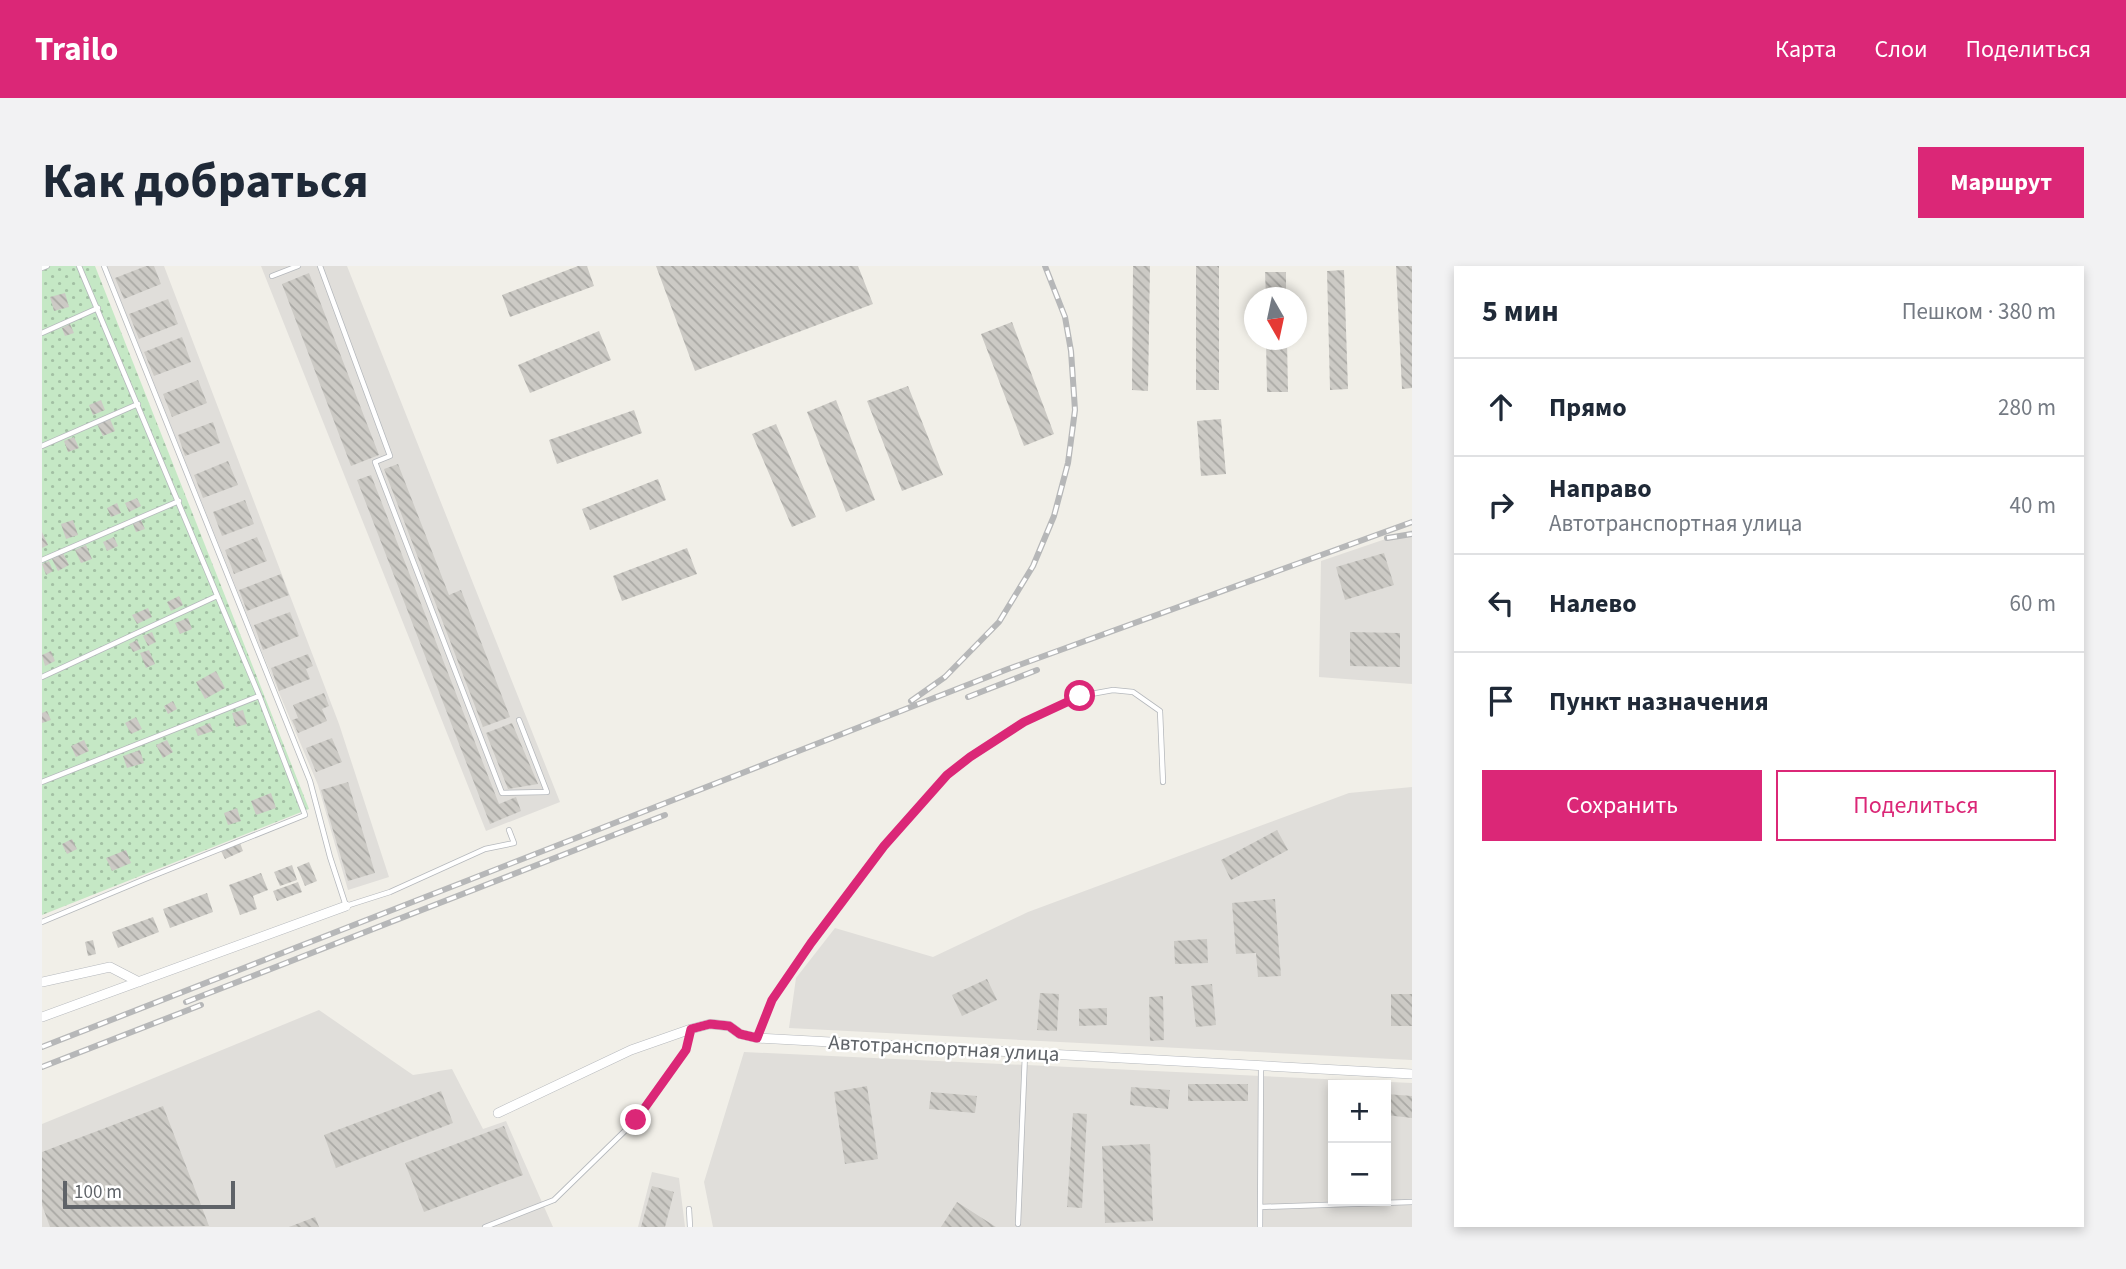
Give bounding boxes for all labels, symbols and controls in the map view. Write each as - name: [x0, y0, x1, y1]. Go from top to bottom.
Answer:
- text: Trailo: [35, 26, 118, 73]
- text: Карта: [1775, 32, 1837, 67]
- text: Слои: [1875, 32, 1928, 67]
- text: Поделиться: [1966, 32, 2091, 67]
- text: Как добраться: [42, 147, 369, 217]
- button: Маршрут: [1918, 147, 2084, 218]
- north arrow: [1244, 287, 1307, 350]
- text: 5 мин: [1482, 290, 1559, 333]
- text: Пешком · 380 m: [1902, 295, 2056, 328]
- icon: ahead: [1482, 388, 1520, 426]
- text: Прямо: [1549, 389, 1627, 426]
- text: 280 m: [1998, 391, 2056, 424]
- text: Направо: [1549, 470, 1652, 507]
- icon: right: [1482, 486, 1520, 524]
- text: 40 m: [2009, 489, 2056, 522]
- text: Автотранспортная улица: [1549, 507, 1802, 540]
- icon: left: [1482, 584, 1520, 622]
- text: Налево: [1549, 585, 1637, 622]
- text: 60 m: [2009, 587, 2056, 620]
- route start: [1064, 680, 1095, 711]
- icon: arrive: [1482, 682, 1520, 720]
- text: Пункт назначения: [1549, 683, 1769, 720]
- button: Сохранить: [1482, 770, 1762, 841]
- button: Поделиться: [1776, 770, 2056, 841]
- street label: Автотранспортная улица: [828, 1027, 1060, 1069]
- map controls: [1328, 1080, 1391, 1206]
- button: +: [1328, 1080, 1391, 1143]
- route end: [620, 1104, 651, 1135]
- button: −: [1328, 1143, 1391, 1206]
- scale bar: [63, 1178, 234, 1210]
- text: 100 m: [74, 1179, 122, 1206]

